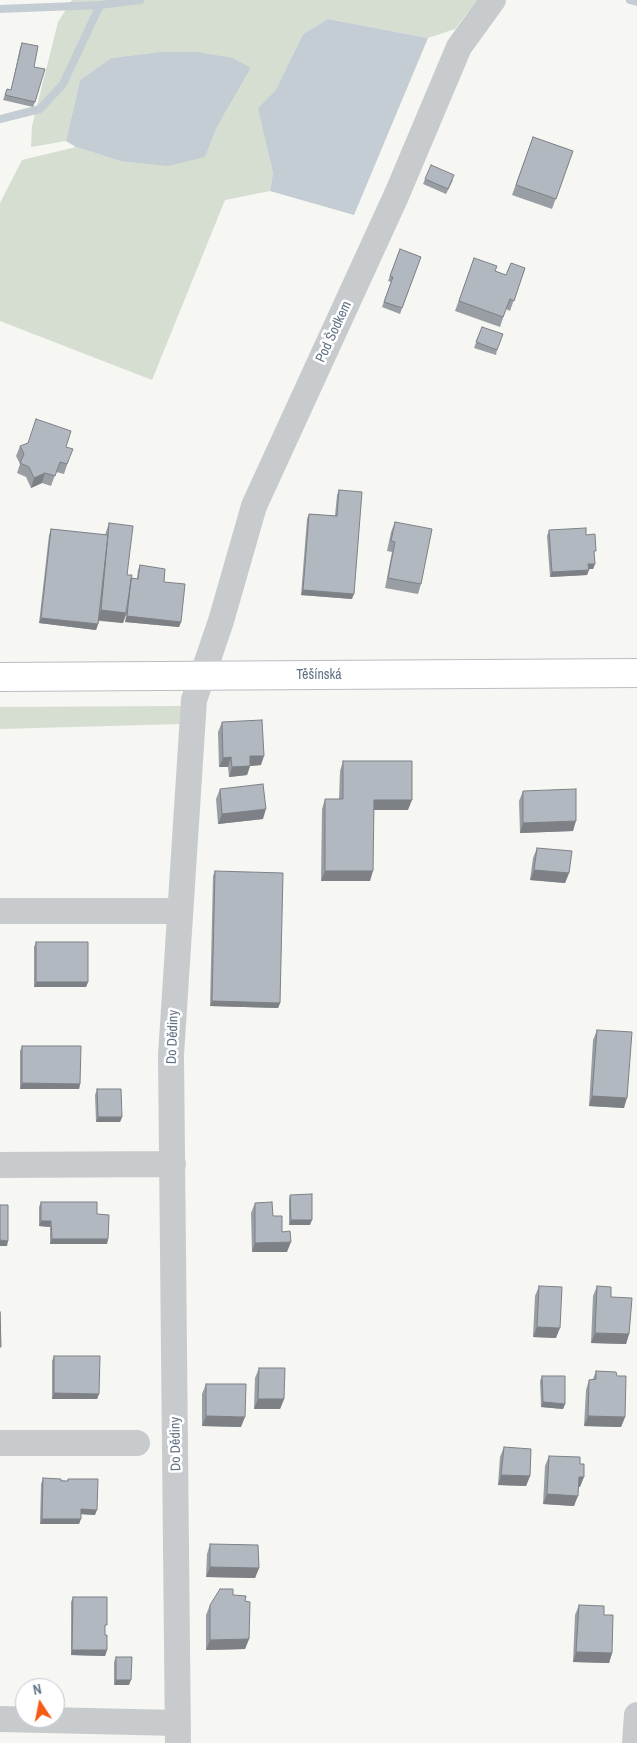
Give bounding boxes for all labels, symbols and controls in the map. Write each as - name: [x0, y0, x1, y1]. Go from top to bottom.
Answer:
- street label: Pod Šodkem: [312, 299, 356, 365]
- street label: Těšínská: [296, 667, 342, 683]
- street label: Do Dědiny: [164, 1010, 182, 1064]
- street label: Do Dědiny: [167, 1417, 185, 1471]
- north arrow: [15, 1678, 65, 1728]
- text: N: [32, 1680, 43, 1699]

